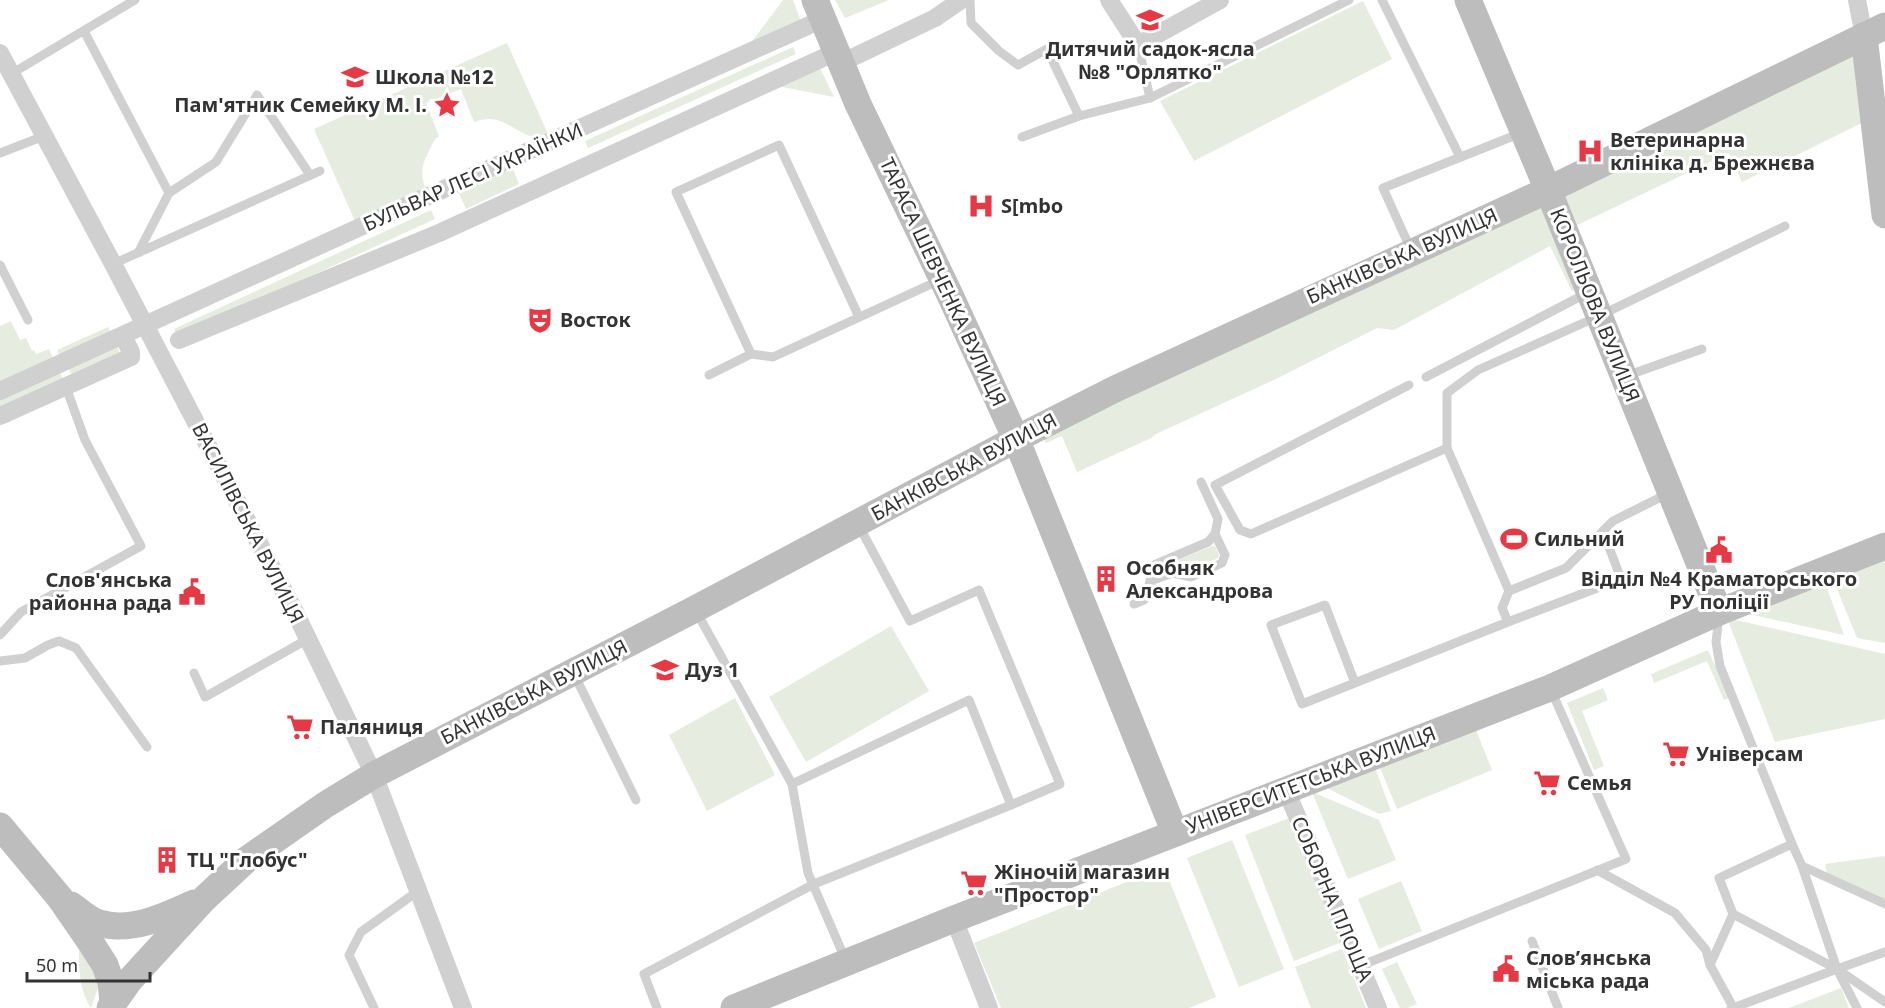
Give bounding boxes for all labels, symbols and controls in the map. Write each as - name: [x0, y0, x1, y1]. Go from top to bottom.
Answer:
- school or university icon: Дитячий садок-ясла №8 "Орлятко": [1135, 5, 1165, 35]
- place label: Дитячий садок-ясла №8 "Орлятко": [1045, 35, 1255, 85]
- school or university icon: Школа №12: [340, 62, 370, 92]
- place label: Школа №12: [375, 63, 494, 90]
- place icon: Пам'ятник Семейку М. І.: [432, 90, 462, 120]
- place label: Пам'ятник Семейку М. І.: [174, 91, 427, 118]
- street label: БУЛЬВАР ЛЕСІ УКРАЇНКИ: [359, 116, 587, 237]
- place label: Ветеринарна клініка д. Брежнєва: [1610, 126, 1815, 176]
- hospital icon: Ветеринарна клініка д. Брежнєва: [1575, 136, 1605, 166]
- street label: ТАРАСА ШЕВЧЕНКА ВУЛИЦЯ: [874, 153, 1013, 411]
- hospital icon: S[mbo: [966, 191, 996, 221]
- place label: S[mbo: [1001, 192, 1063, 219]
- street label: БАНКІВСЬКА ВУЛИЦЯ: [1302, 201, 1502, 310]
- street label: КОРОЛЬОВА ВУЛИЦЯ: [1544, 204, 1647, 406]
- theatre icon: Восток: [525, 305, 555, 335]
- place label: Восток: [560, 306, 631, 333]
- street label: БАНКІВСЬКА ВУЛИЦЯ: [866, 406, 1061, 527]
- street label: ВАСИЛІВСЬКА ВУЛИЦЯ: [186, 418, 311, 628]
- sports icon: Сильний: [1499, 524, 1529, 554]
- place label: Сильний: [1534, 525, 1625, 552]
- public building icon: Вiддiл №4 Краматорського РУ поліції: [1704, 535, 1734, 565]
- place label: Особняк Александрова: [1126, 554, 1273, 604]
- building icon: Особняк Александрова: [1091, 564, 1121, 594]
- place label: Вiддiл №4 Краматорського РУ поліції: [1581, 565, 1857, 615]
- place label: Слов'янська районна рада: [29, 566, 172, 616]
- public building icon: Слов'янська районна рада: [177, 577, 207, 607]
- street label: БАНКІВСЬКА ВУЛИЦЯ: [436, 633, 632, 750]
- school or university icon: Дуз 1: [650, 655, 680, 685]
- place label: Дуз 1: [685, 656, 739, 683]
- supermarket icon: Паляниця: [285, 712, 315, 742]
- place label: Паляниця: [320, 713, 423, 740]
- street label: УНІВЕРСИТЕТСЬКА ВУЛИЦЯ: [1182, 719, 1440, 840]
- supermarket icon: Універсам: [1661, 739, 1691, 769]
- place label: Універсам: [1696, 740, 1803, 767]
- supermarket icon: Семья: [1532, 768, 1562, 798]
- place label: Семья: [1567, 769, 1632, 796]
- street label: СОБОРНА ПЛОЩА: [1285, 812, 1380, 986]
- building icon: ТЦ "Глобус": [152, 845, 182, 875]
- place label: ТЦ "Глобус": [187, 846, 308, 873]
- place label: Жіночій магазин "Простор": [994, 858, 1170, 908]
- supermarket icon: Жіночій магазин "Простор": [959, 868, 989, 898]
- place label: Слов’янська міська рада: [1526, 944, 1651, 994]
- scale bar: [27, 945, 150, 983]
- text: 50 m: [36, 953, 78, 977]
- public building icon: Слов’янська міська рада: [1491, 954, 1521, 984]

